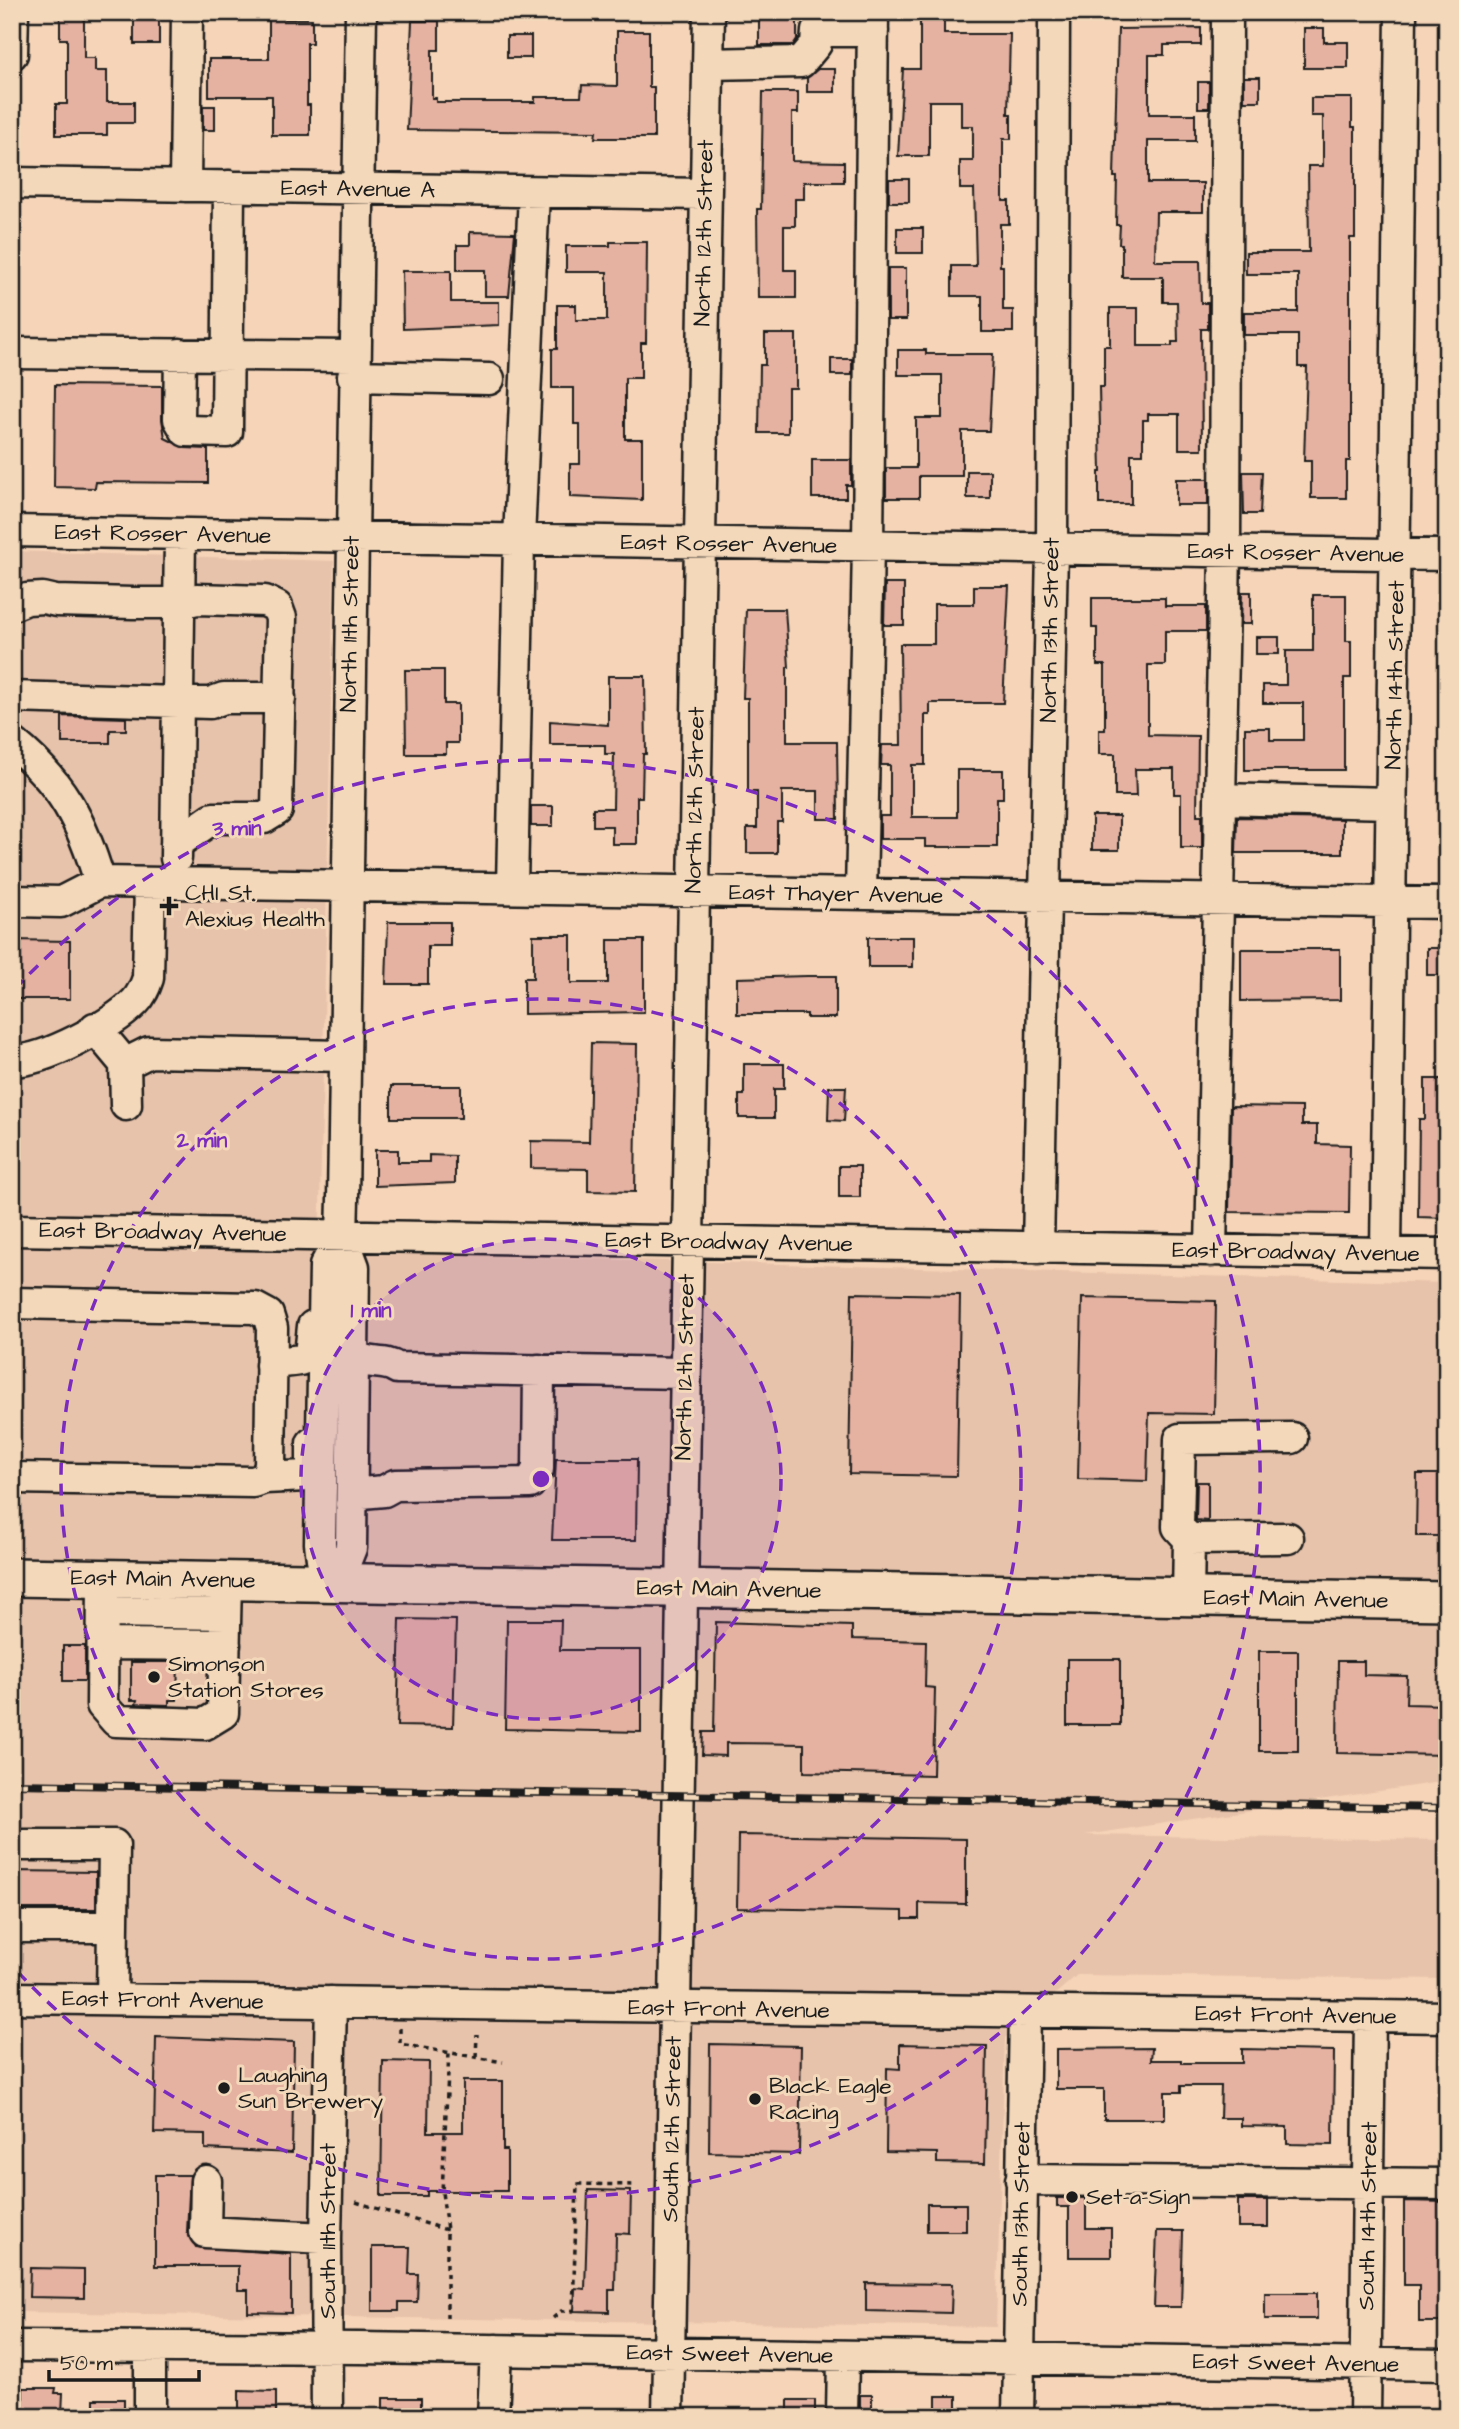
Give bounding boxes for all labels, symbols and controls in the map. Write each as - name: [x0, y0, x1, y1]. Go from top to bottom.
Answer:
- street label: North 12th Street: [686, 139, 722, 327]
- street label: East Avenue A: [281, 172, 436, 206]
- street label: East Rosser Avenue: [54, 516, 272, 552]
- street label: East Rosser Avenue: [620, 526, 838, 562]
- street label: North 11th Street: [332, 535, 368, 713]
- street label: East Rosser Avenue: [1187, 535, 1405, 571]
- street label: North 13th Street: [1032, 536, 1068, 723]
- street label: North 14th Street: [1377, 579, 1413, 770]
- street label: North 12th Street: [677, 706, 713, 894]
- text: 3 min: [211, 814, 262, 843]
- street label: East Thayer Avenue: [728, 876, 944, 913]
- place label: CHI St. Alexius Health: [185, 877, 326, 935]
- marker: CHI St. Alexius Health: [159, 896, 179, 916]
- text: 2 min: [176, 1126, 228, 1155]
- street label: East Broadway Avenue: [39, 1214, 287, 1251]
- street label: East Broadway Avenue: [605, 1224, 853, 1261]
- street label: East Broadway Avenue: [1172, 1234, 1420, 1271]
- street label: North 12th Street: [667, 1273, 703, 1461]
- text: 1 min: [350, 1296, 392, 1325]
- centre of rings: [529, 1467, 553, 1491]
- street label: East Main Avenue: [70, 1561, 256, 1597]
- street label: East Main Avenue: [636, 1571, 822, 1607]
- street label: East Main Avenue: [1203, 1581, 1389, 1617]
- place label: Simonson Station Stores: [168, 1648, 324, 1706]
- marker: Simonson Station Stores: [146, 1669, 162, 1685]
- street label: East Front Avenue: [62, 1982, 264, 2018]
- street label: East Front Avenue: [628, 1991, 830, 2027]
- street label: East Front Avenue: [1195, 1997, 1397, 2033]
- street label: South 12th Street: [654, 2035, 690, 2222]
- place label: Laughing Sun Brewery: [238, 2059, 383, 2118]
- place label: Black Eagle Racing: [769, 2070, 892, 2129]
- marker: Laughing Sun Brewery: [216, 2080, 232, 2096]
- marker: Black Eagle Racing: [747, 2091, 763, 2107]
- street label: South 13th Street: [1003, 2121, 1039, 2307]
- street label: South 14th Street: [1350, 2121, 1386, 2311]
- street label: South 11th Street: [312, 2142, 344, 2319]
- place label: Set-a-Sign: [1086, 2181, 1190, 2214]
- marker: Set-a-Sign: [1064, 2189, 1080, 2205]
- street label: East Sweet Avenue: [626, 2336, 834, 2372]
- scale bar: [49, 2338, 200, 2382]
- street label: East Sweet Avenue: [1192, 2345, 1400, 2381]
- text: 50 m: [60, 2349, 114, 2378]

